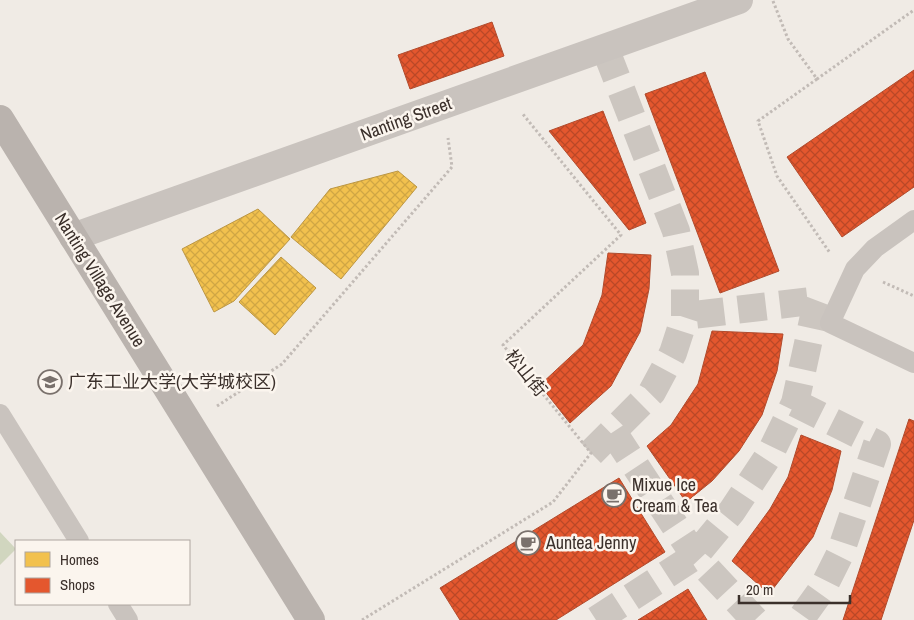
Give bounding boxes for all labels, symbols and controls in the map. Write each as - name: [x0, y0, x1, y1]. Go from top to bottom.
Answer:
- street label: Nanting Street: [357, 91, 455, 147]
- street label: Nanting Village Avenue: [49, 208, 152, 352]
- street label: 松山街: [500, 344, 553, 402]
- school or university icon: 广东工业大学(大学城校区): [37, 369, 63, 395]
- place label: 广东工业大学(大学城校区): [68, 369, 276, 394]
- place label: Mixue Ice Cream & Tea: [632, 472, 718, 518]
- cafe icon: Mixue Ice Cream & Tea: [601, 482, 627, 508]
- cafe icon: Auntea Jenny: [515, 530, 541, 556]
- place label: Auntea Jenny: [545, 530, 637, 555]
- legend: [15, 540, 190, 605]
- text: Homes: [60, 549, 99, 570]
- scale bar: [739, 572, 850, 604]
- text: Shops: [60, 574, 95, 595]
- text: 20 m: [746, 579, 773, 600]

